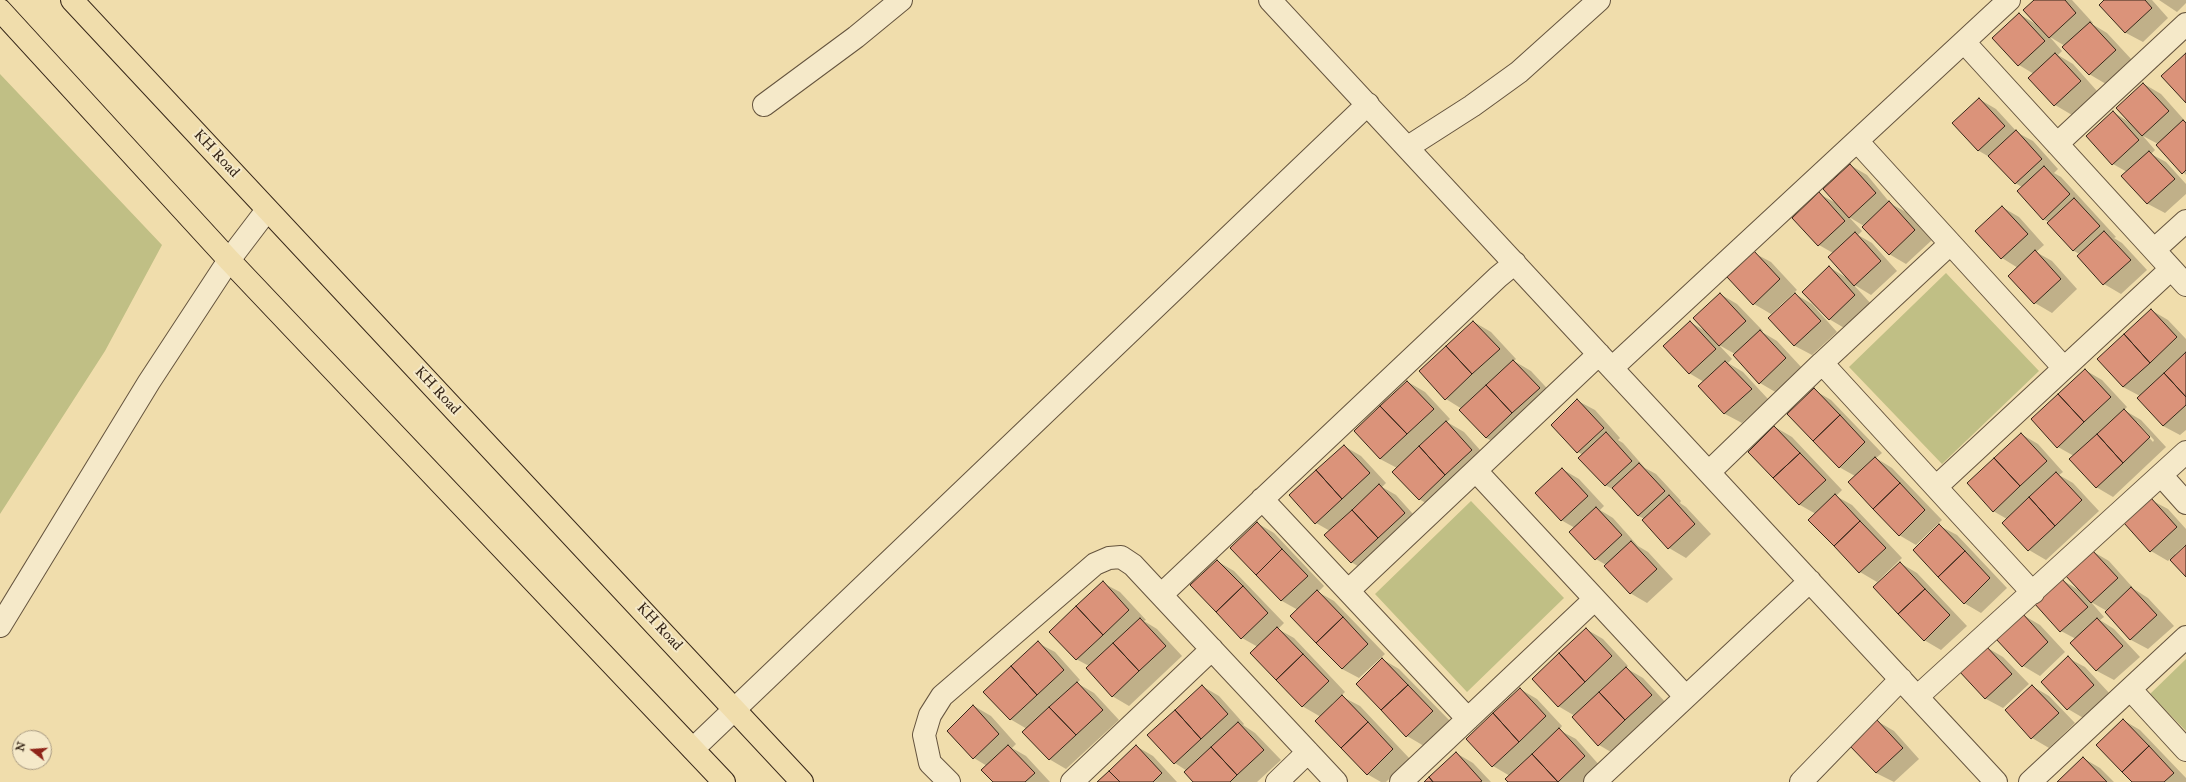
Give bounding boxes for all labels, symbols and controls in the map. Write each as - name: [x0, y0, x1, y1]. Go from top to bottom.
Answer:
- street label: KH Road: [189, 126, 243, 182]
- street label: KH Road: [410, 363, 464, 419]
- street label: KH Road: [632, 599, 686, 655]
- north arrow: [12, 730, 52, 770]
- text: N: [13, 740, 29, 753]

